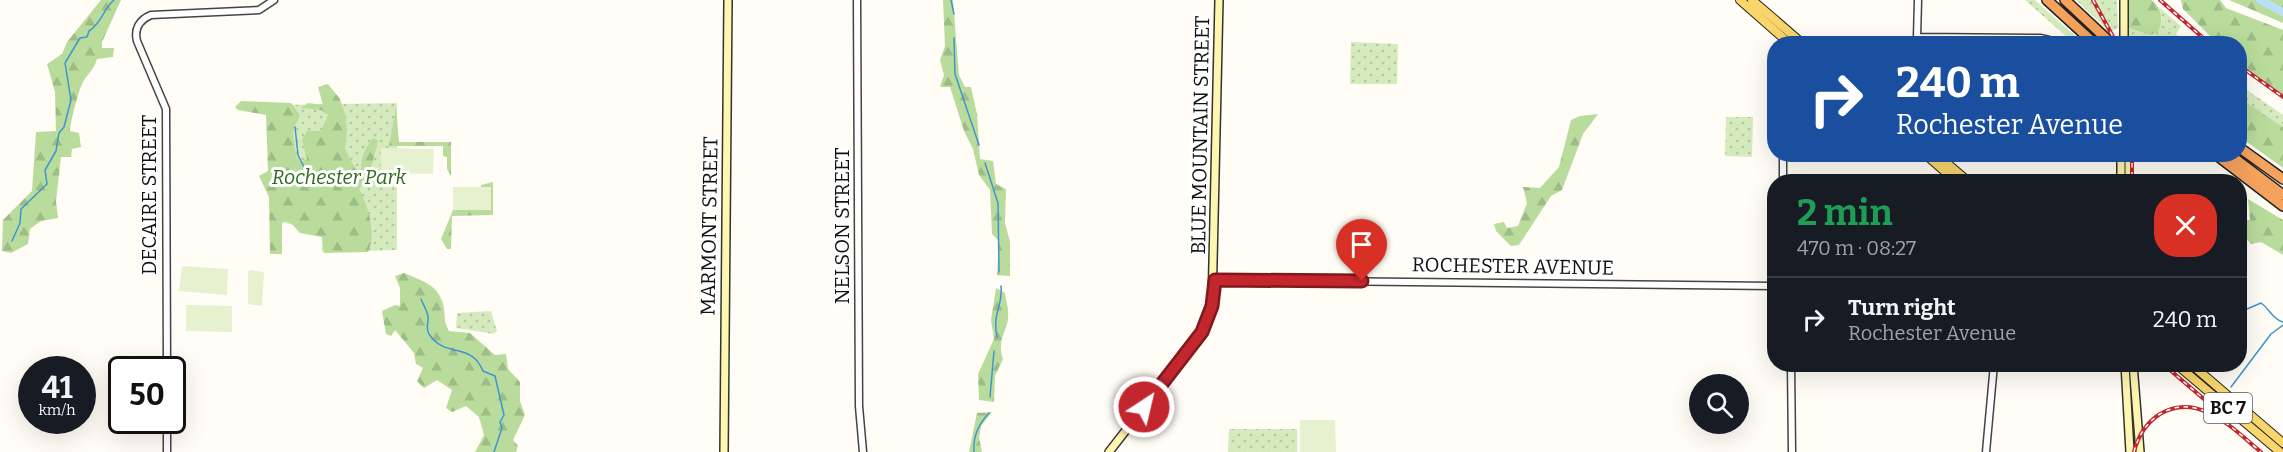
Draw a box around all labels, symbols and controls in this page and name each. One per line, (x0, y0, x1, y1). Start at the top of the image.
street label: BLUE MOUNTAIN STREET (1186, 15, 1214, 255)
text: 240 m (1896, 58, 2020, 108)
icon: right (1797, 60, 1875, 138)
text: Rochester Avenue (1896, 109, 2123, 141)
street label: DECAIRE STREET (137, 115, 161, 275)
street label: MARMONT STREET (695, 136, 723, 316)
street label: NELSON STREET (830, 147, 854, 304)
park label: Rochester Park (272, 165, 407, 189)
text: 2 min (1797, 191, 1893, 235)
button: close (2154, 194, 2217, 257)
pin (1336, 219, 1387, 281)
icon: arrive (1345, 228, 1378, 261)
text: 470 m · 08:27 (1797, 236, 1916, 260)
street label: ROCHESTER AVENUE (1412, 252, 1614, 280)
text: Turn right (1848, 294, 1956, 321)
icon: right (1797, 303, 1830, 336)
text: 240 m (2153, 306, 2217, 333)
text: Rochester Avenue (1848, 321, 2016, 345)
speed limit sign: 50 (108, 356, 186, 434)
text: 41 (41, 370, 73, 406)
map controls (1689, 374, 1749, 434)
button: search (1689, 374, 1749, 434)
position arrow (1112, 375, 1176, 439)
road number: BC 7 (2204, 393, 2252, 423)
text: km/h (38, 401, 76, 419)

